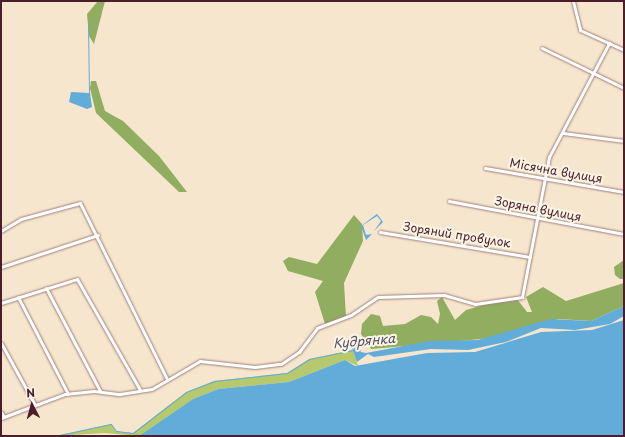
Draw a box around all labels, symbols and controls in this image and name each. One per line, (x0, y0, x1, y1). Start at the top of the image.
street label: Місячна вулиця (508, 156, 604, 186)
street label: Зоряна вулиця (493, 194, 583, 224)
street label: Зоряний провулок (402, 219, 512, 251)
water label: Кудрянка (332, 331, 396, 351)
text: N (25, 384, 36, 401)
north arrow (12, 385, 52, 425)

